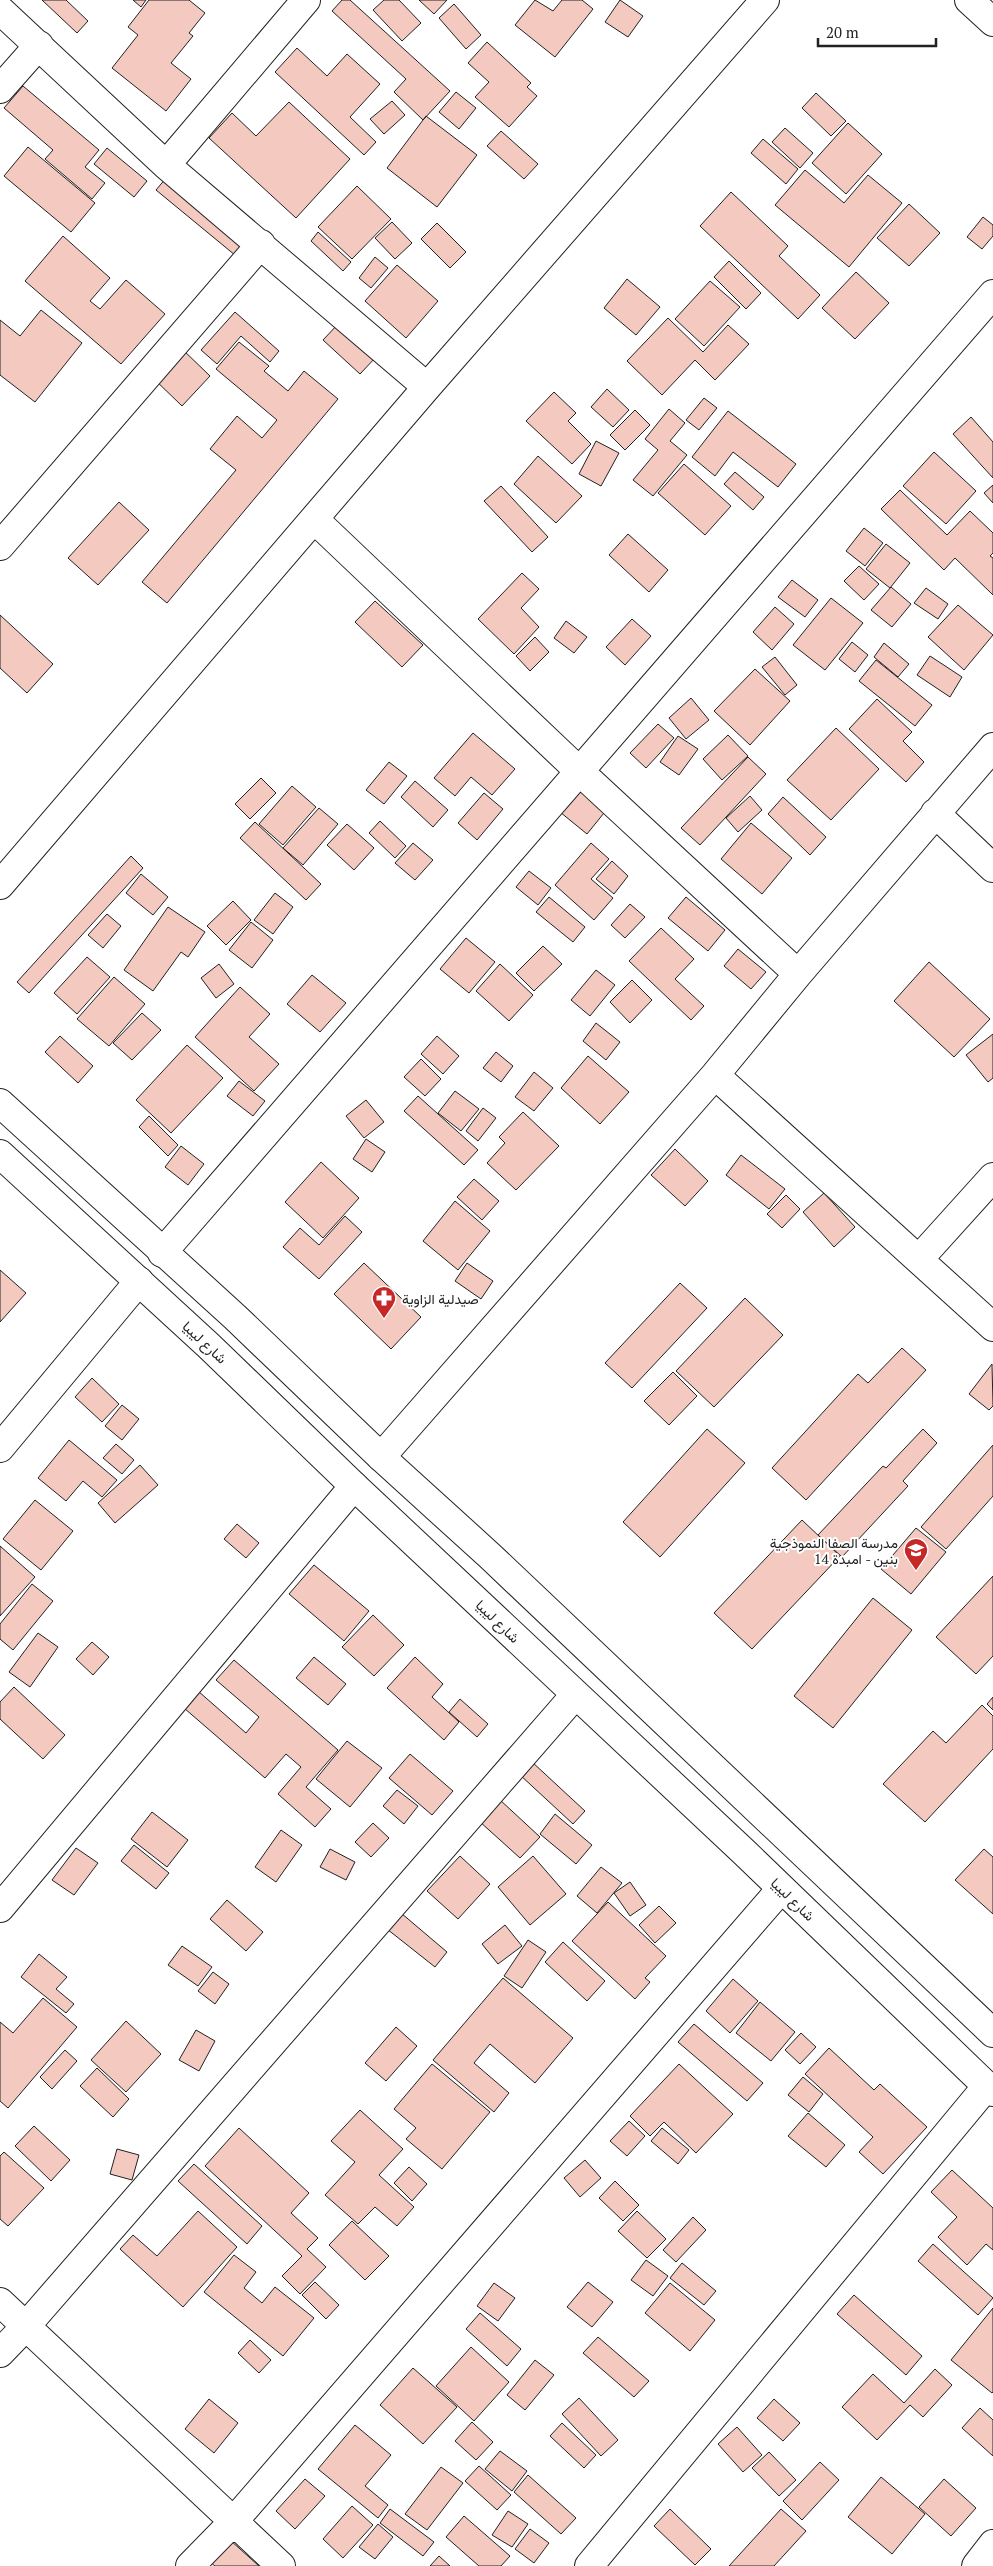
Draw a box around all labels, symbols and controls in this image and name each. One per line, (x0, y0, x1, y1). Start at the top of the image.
scale bar (818, 15, 936, 47)
text: 20 m (826, 22, 859, 42)
pharmacy icon: صيدلية الزاوية (371, 1285, 397, 1319)
place label: صيدلية الزاوية (402, 1289, 479, 1308)
street label: شارع ليبيا (177, 1317, 231, 1369)
place label: مدرسة الصفا النموذجية بنين - امبدة 14 (770, 1533, 898, 1568)
school or university icon: مدرسة الصفا النموذجية بنين - امبدة 14 (903, 1537, 929, 1571)
street label: شارع ليبيا (470, 1595, 524, 1648)
street label: شارع ليبيا (765, 1873, 819, 1926)

